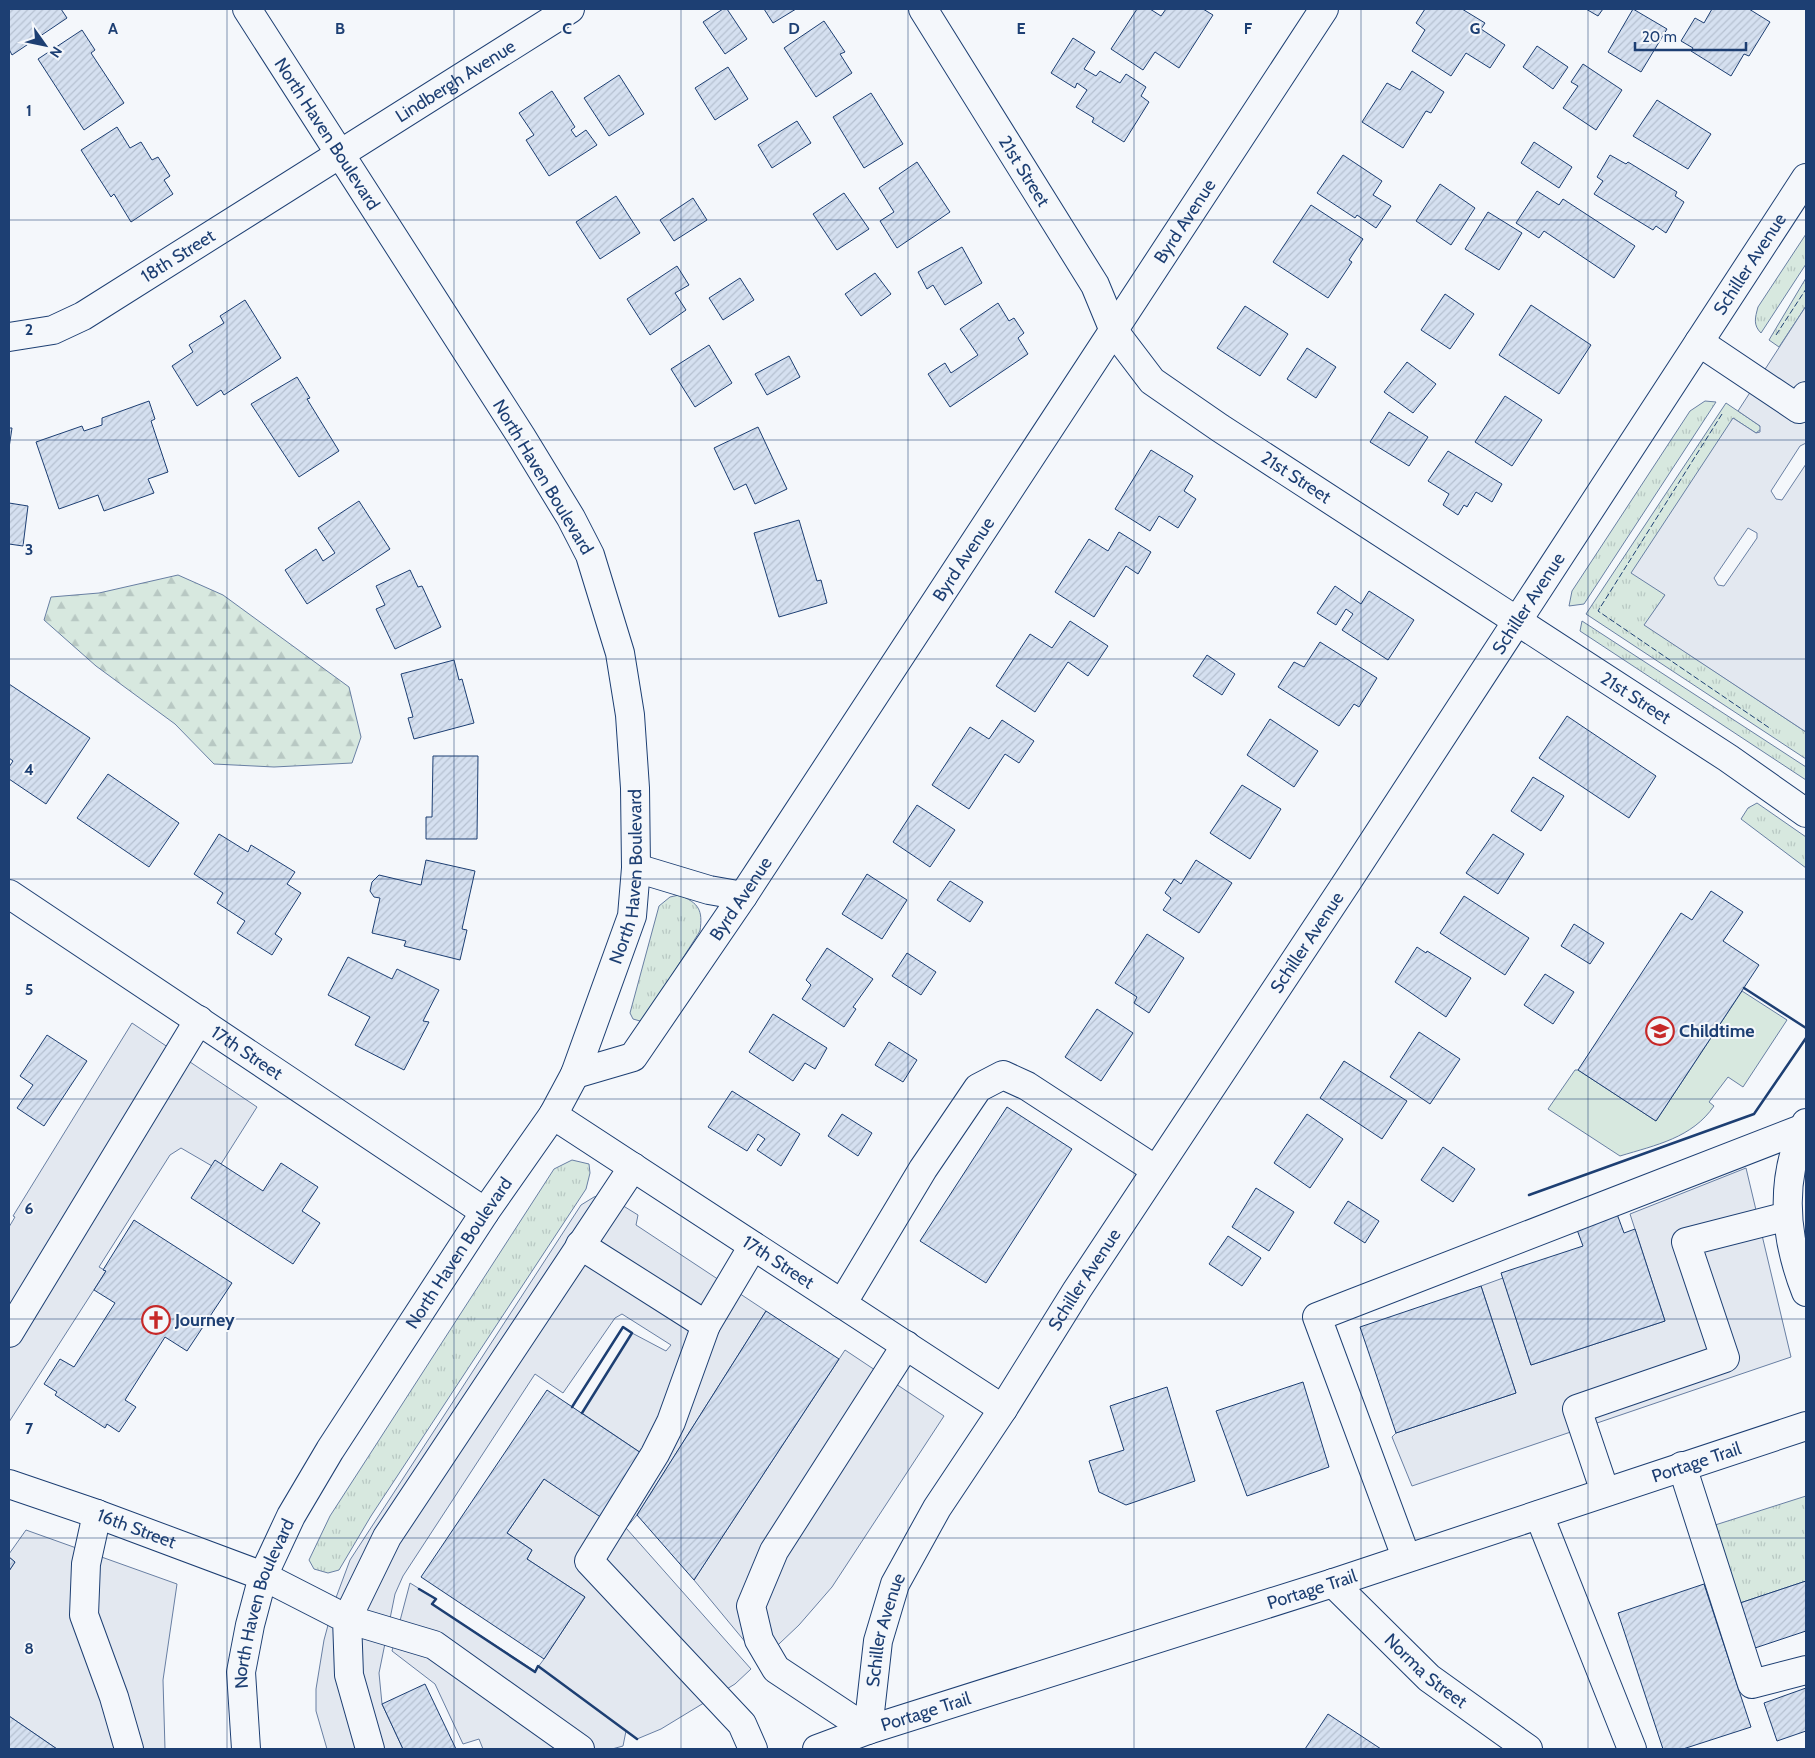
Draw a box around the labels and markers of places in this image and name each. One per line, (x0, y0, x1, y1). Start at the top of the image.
school or university icon: Childtime (1645, 1016, 1675, 1046)
place label: Childtime (1679, 1020, 1755, 1042)
church icon: Journey (141, 1305, 171, 1335)
place label: Journey (174, 1309, 235, 1331)

